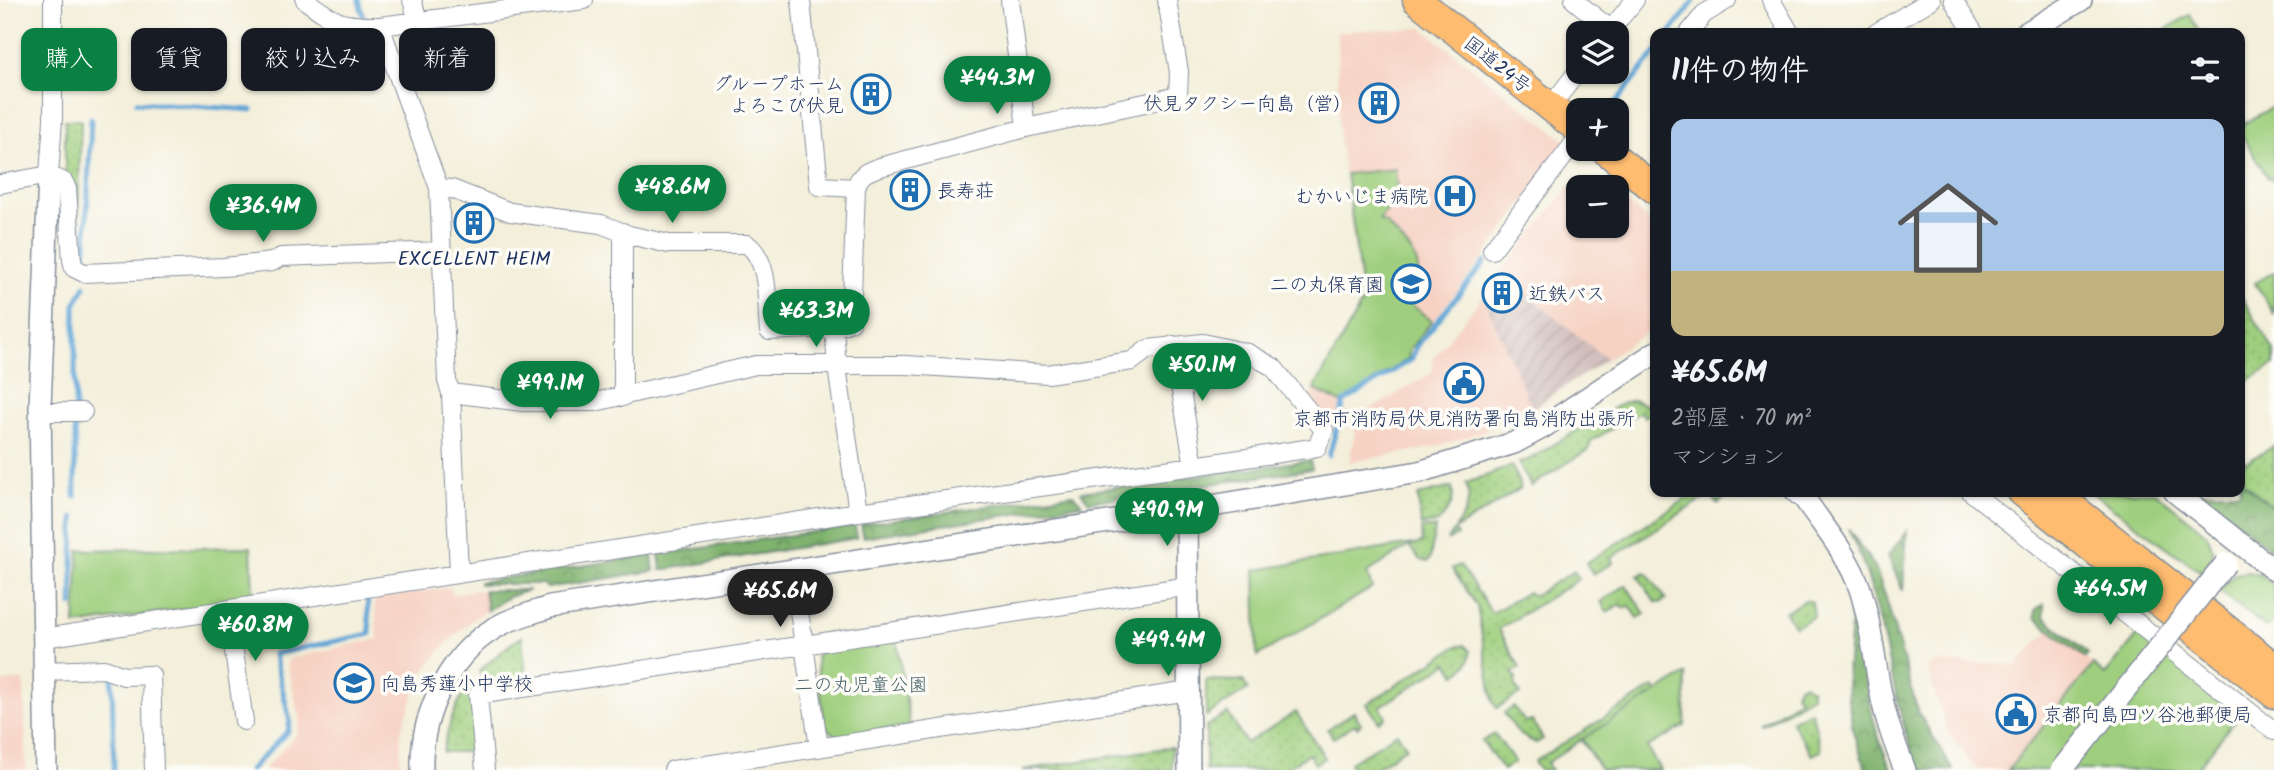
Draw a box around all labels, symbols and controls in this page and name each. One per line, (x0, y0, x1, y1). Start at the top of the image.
map controls (1566, 21, 1629, 238)
button: layers (1566, 21, 1629, 84)
chip: 購入 (21, 28, 117, 91)
chip: 賃貸 (131, 28, 227, 91)
chip: 絞り込み (241, 28, 385, 91)
chip: 新着 (399, 28, 495, 91)
street label: 国道24号 (1457, 30, 1537, 102)
text: 11件の物件 (1671, 48, 1809, 96)
icon: filters (2186, 51, 2224, 89)
pin: ¥44.3M (940, 57, 1054, 116)
text: ¥44.3M (960, 61, 1034, 97)
place label: グループホーム よろこび伏見 (713, 70, 844, 122)
building icon: グループホーム よろこび伏見 (850, 73, 892, 115)
building icon: 伏見タクシー向島（営） (1358, 82, 1400, 124)
place label: 伏見タクシー向島（営） (1143, 90, 1352, 120)
button: + (1566, 98, 1629, 161)
icon: home (1885, 165, 2011, 291)
pin: ¥48.6M (615, 166, 729, 225)
building icon: 長寿荘 (889, 169, 931, 211)
text: ¥48.6M (634, 170, 710, 206)
hospital icon: むかいじま病院 (1434, 175, 1476, 217)
button: − (1566, 175, 1629, 238)
place label: 長寿荘 (937, 177, 994, 207)
place label: むかいじま病院 (1295, 183, 1428, 213)
pin: ¥36.4M (206, 184, 320, 244)
text: ¥36.4M (226, 189, 300, 225)
building icon: EXCELLENT HEIM (453, 202, 495, 244)
place label: EXCELLENT HEIM (398, 245, 550, 275)
school or university icon: 二の丸保育園 (1390, 263, 1432, 305)
place label: 二の丸保育園 (1270, 271, 1384, 301)
building icon: 近鉄バス (1481, 272, 1523, 314)
place label: 近鉄バス (1529, 280, 1605, 310)
pin: ¥63.3M (759, 290, 873, 349)
text: ¥63.3M (779, 294, 853, 330)
pin: ¥50.1M (1145, 344, 1259, 403)
text: ¥50.1M (1168, 348, 1236, 384)
text: ¥65.6M (1671, 350, 1767, 398)
pin: ¥99.1M (493, 362, 607, 421)
public building icon: 京都市消防局伏見消防署向島消防出張所 (1443, 362, 1485, 404)
text: ¥99.1M (516, 366, 584, 402)
text: 2部屋 · 70 m² (1671, 401, 1811, 437)
place label: 京都市消防局伏見消防署向島消防出張所 (1293, 405, 1635, 435)
text: マンション (1671, 440, 1785, 476)
pin: ¥90.9M (1110, 489, 1224, 548)
text: ¥90.9M (1131, 493, 1203, 529)
pin: ¥64.5M (2053, 568, 2167, 627)
pin: ¥65.6M (723, 570, 837, 629)
text: ¥64.5M (2073, 572, 2147, 608)
text: ¥65.6M (743, 574, 817, 610)
pin: ¥60.8M (198, 604, 312, 663)
text: ¥60.8M (218, 608, 292, 644)
pin: ¥49.4M (1111, 618, 1225, 678)
text: ¥49.4M (1131, 623, 1205, 659)
school or university icon: 向島秀蓮小中学校 (333, 662, 375, 704)
place label: 向島秀蓮小中学校 (381, 670, 533, 700)
park label: 二の丸児童公園 (794, 671, 928, 701)
public building icon: 京都向島四ツ谷池郵便局 (1995, 693, 2037, 735)
place label: 京都向島四ツ谷池郵便局 (2043, 701, 2252, 731)

